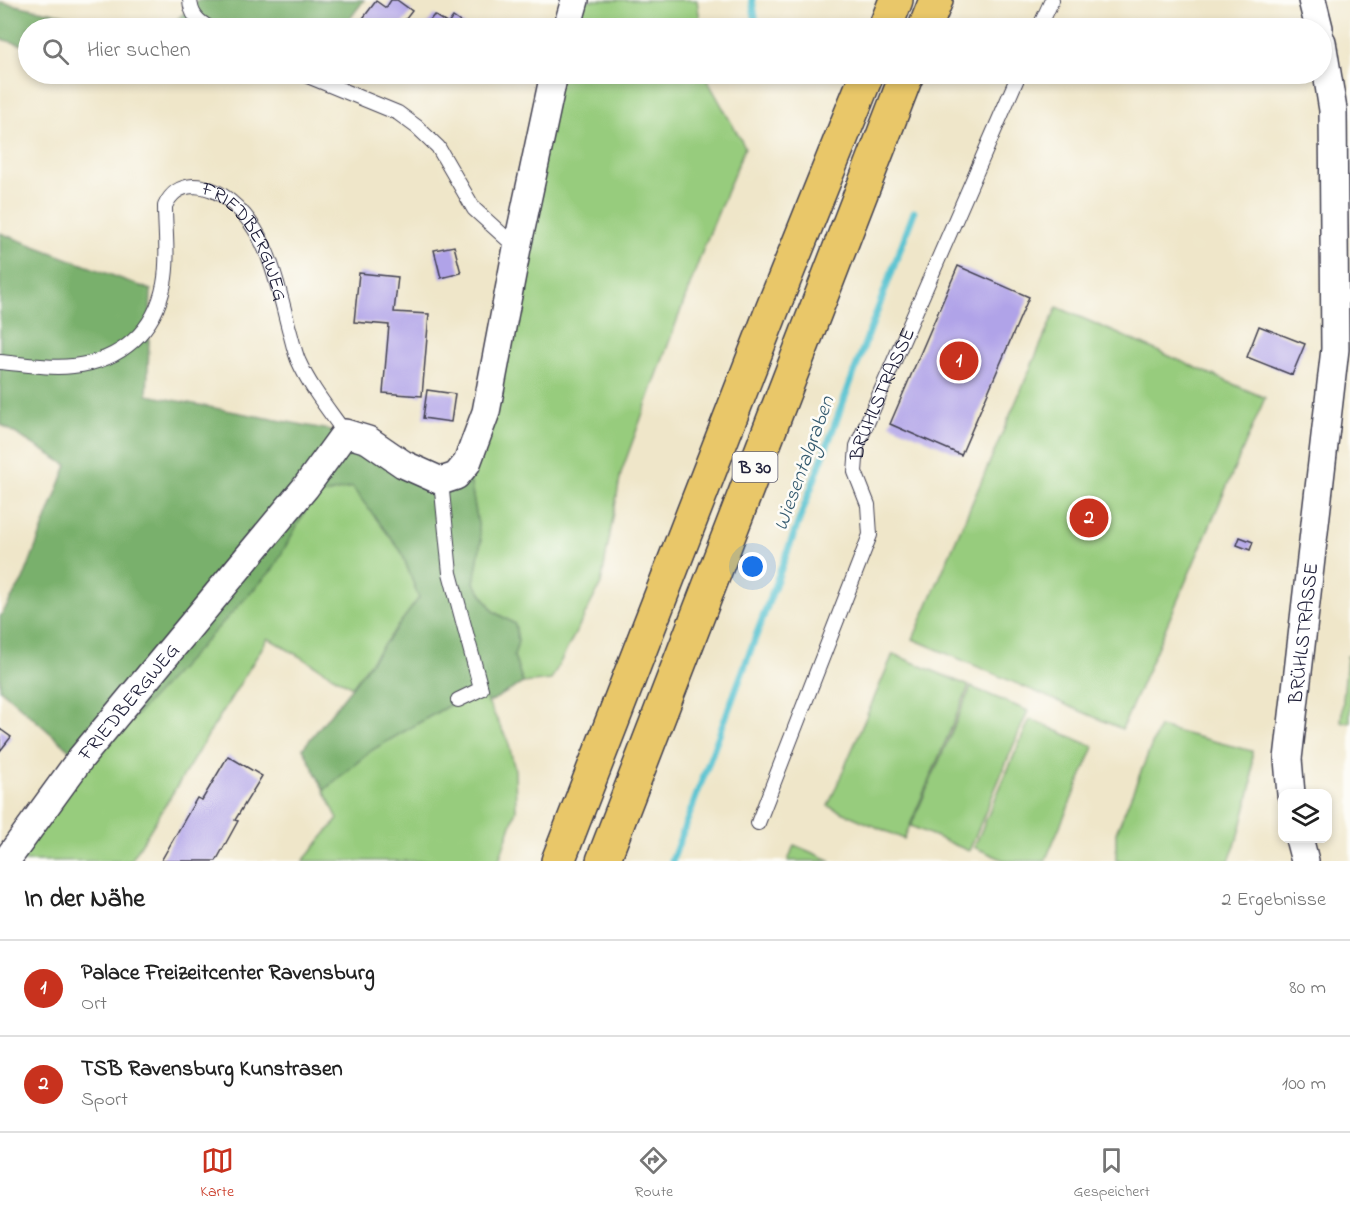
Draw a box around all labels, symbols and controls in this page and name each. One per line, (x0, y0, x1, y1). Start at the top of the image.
search box (18, 18, 1332, 84)
icon: search (39, 35, 72, 68)
text: Hier suchen (87, 35, 191, 67)
street label: FRIEDBERGWEG (196, 175, 293, 305)
street label: BRÜHLSTRASSE (844, 324, 924, 462)
pin: 1 (940, 338, 978, 384)
water label: Wiesentalgraben (767, 392, 844, 535)
road number: B 30 (732, 452, 777, 482)
pin: 2 (1070, 496, 1108, 540)
your location (738, 552, 767, 581)
street label: BRÜHLSTRASSE (1282, 561, 1327, 706)
street label: FRIEDBERGWEG (72, 638, 187, 769)
map controls (1278, 789, 1332, 843)
button: layers (1278, 789, 1332, 843)
text: In der Nähe (24, 881, 145, 919)
text: 2 Ergebnisse (1221, 886, 1326, 915)
text: Palace Freizeitcenter Ravensburg (81, 958, 375, 990)
text: 1 (40, 974, 47, 1003)
text: 80 m (1289, 974, 1326, 1003)
text: Ort (81, 990, 107, 1019)
text: TSB Ravensburg Kunstrasen (81, 1054, 343, 1086)
text: 2 (39, 1070, 48, 1099)
text: 100 m (1282, 1070, 1326, 1099)
text: Sport (81, 1086, 128, 1115)
tab: Karte (200, 1144, 234, 1204)
tab: Route (634, 1144, 673, 1204)
tab: Gespeichert (1074, 1144, 1150, 1204)

